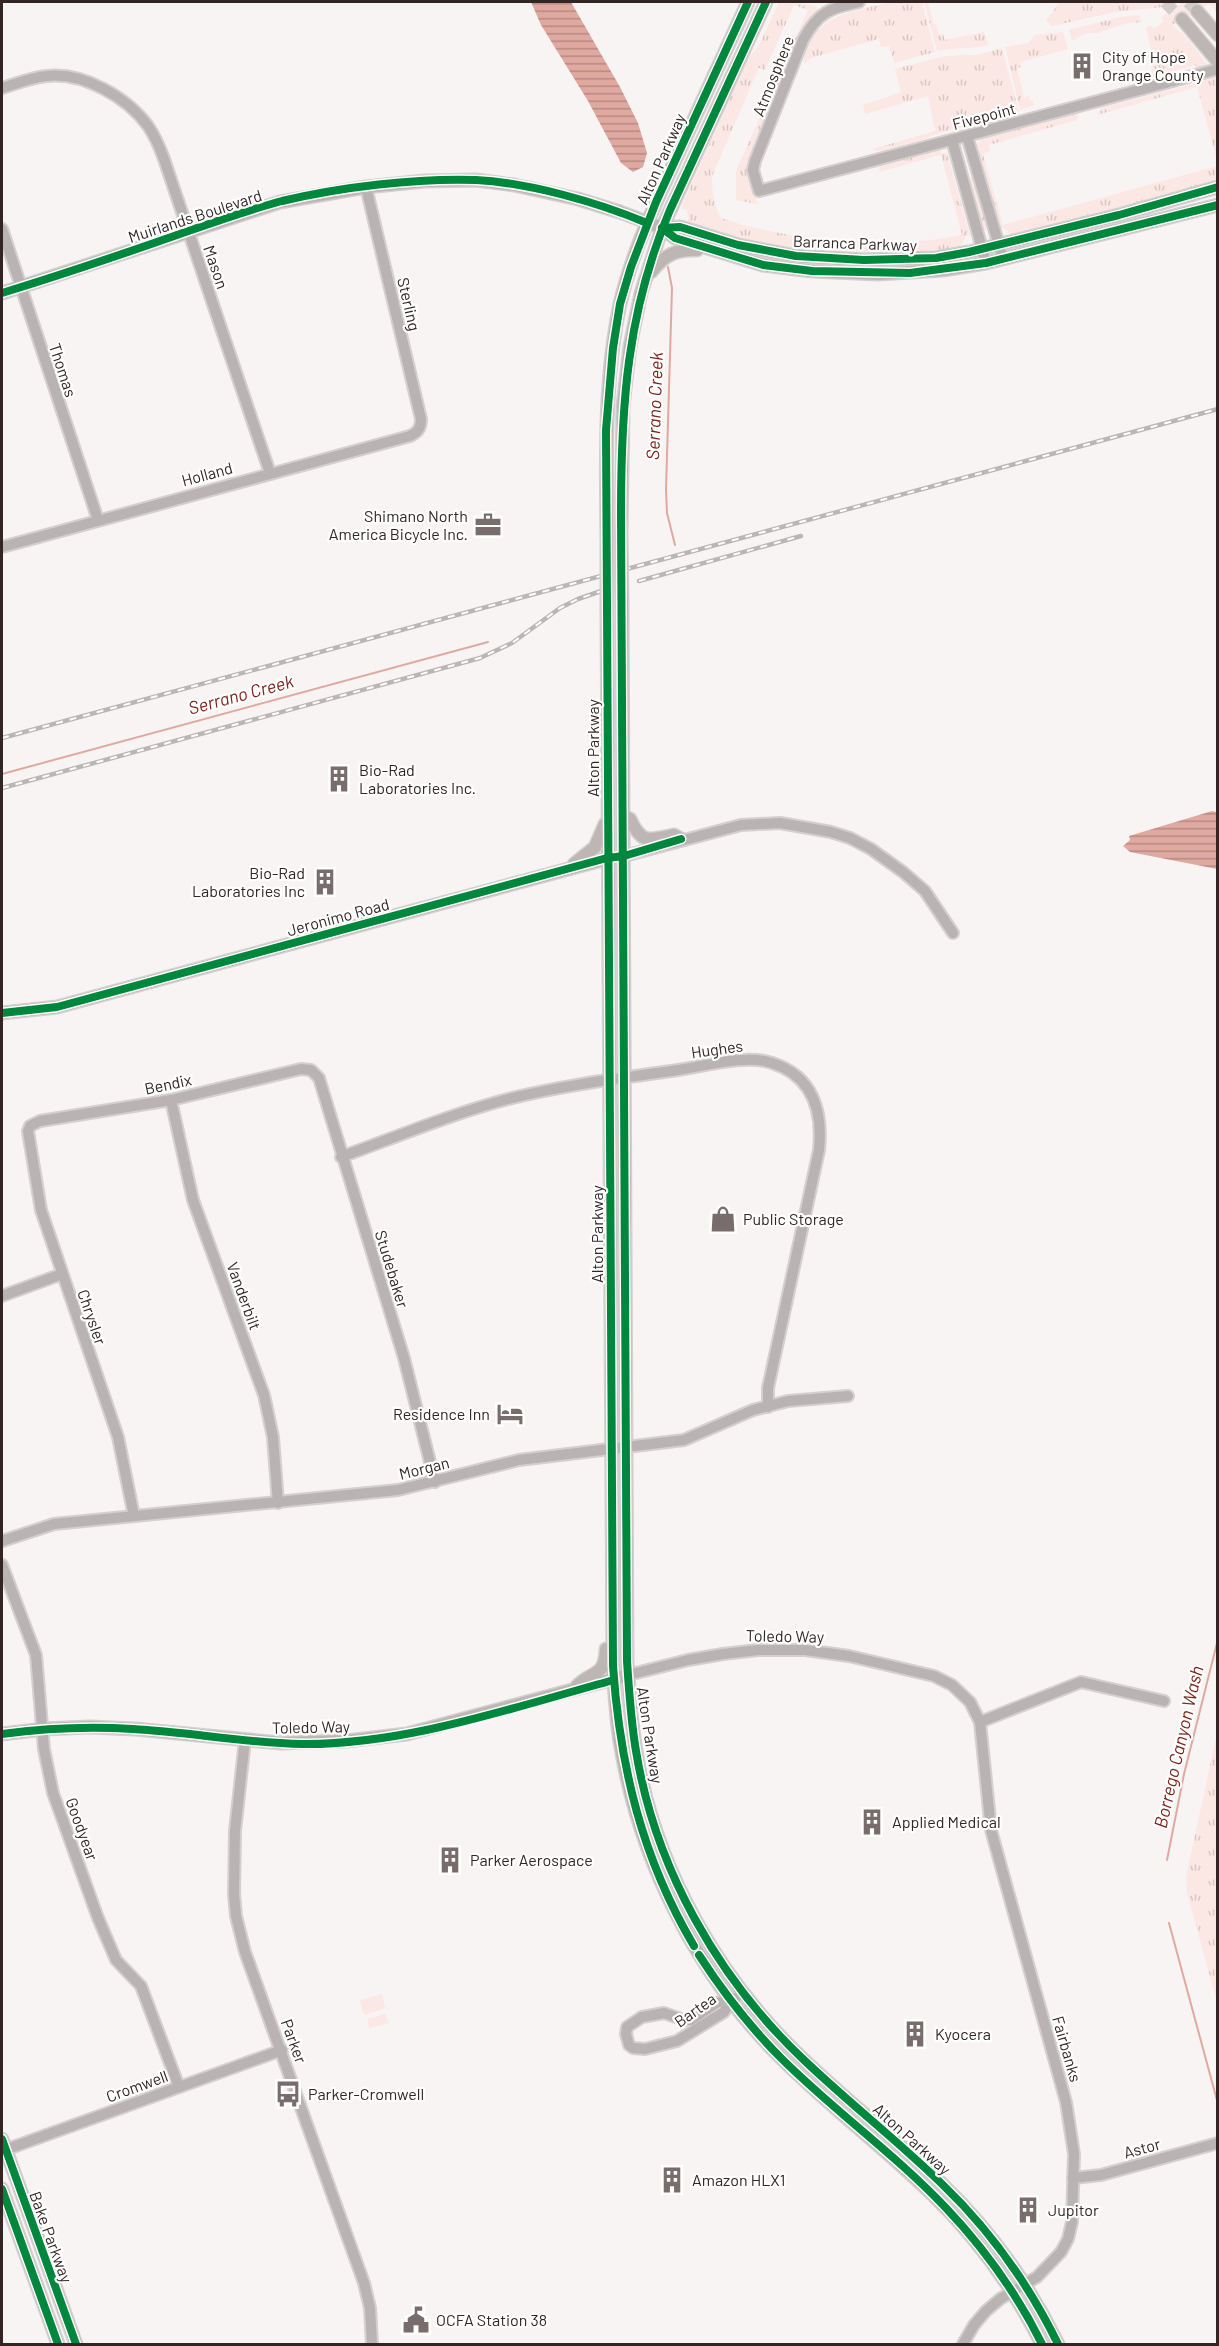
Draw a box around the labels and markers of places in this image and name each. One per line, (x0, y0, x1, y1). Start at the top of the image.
place label: City of Hope Orange County (1102, 47, 1204, 84)
building icon: City of Hope Orange County (1067, 51, 1097, 81)
place label: Shimano North America Bicycle Inc. (329, 506, 468, 543)
office icon: Shimano North America Bicycle Inc. (473, 510, 503, 540)
place label: Bio-Rad Laboratories Inc. (359, 760, 476, 797)
building icon: Bio-Rad Laboratories Inc. (324, 764, 354, 794)
place label: Bio-Rad Laboratories Inc (192, 863, 305, 900)
building icon: Bio-Rad Laboratories Inc (310, 867, 340, 897)
shop icon: Public Storage (708, 1204, 738, 1234)
place label: Public Storage (743, 1209, 844, 1228)
hotel icon: Residence Inn (495, 1399, 525, 1429)
place label: Residence Inn (393, 1404, 490, 1423)
building icon: Applied Medical (857, 1807, 887, 1837)
place label: Applied Medical (892, 1812, 1001, 1831)
building icon: Parker Aerospace (435, 1845, 465, 1875)
place label: Parker Aerospace (470, 1850, 593, 1869)
building icon: Kyocera (900, 2019, 930, 2049)
place label: Kyocera (935, 2024, 991, 2043)
bus stop icon: Parker-Cromwell (273, 2079, 303, 2109)
place label: Parker-Cromwell (308, 2084, 424, 2103)
building icon: Amazon HLX1 (657, 2165, 687, 2195)
place label: Amazon HLX1 (692, 2170, 785, 2189)
building icon: Jupitor (1013, 2195, 1043, 2225)
place label: Jupitor (1048, 2200, 1099, 2219)
public building icon: OCFA Station 38 (401, 2305, 431, 2335)
place label: OCFA Station 38 (436, 2310, 547, 2329)

